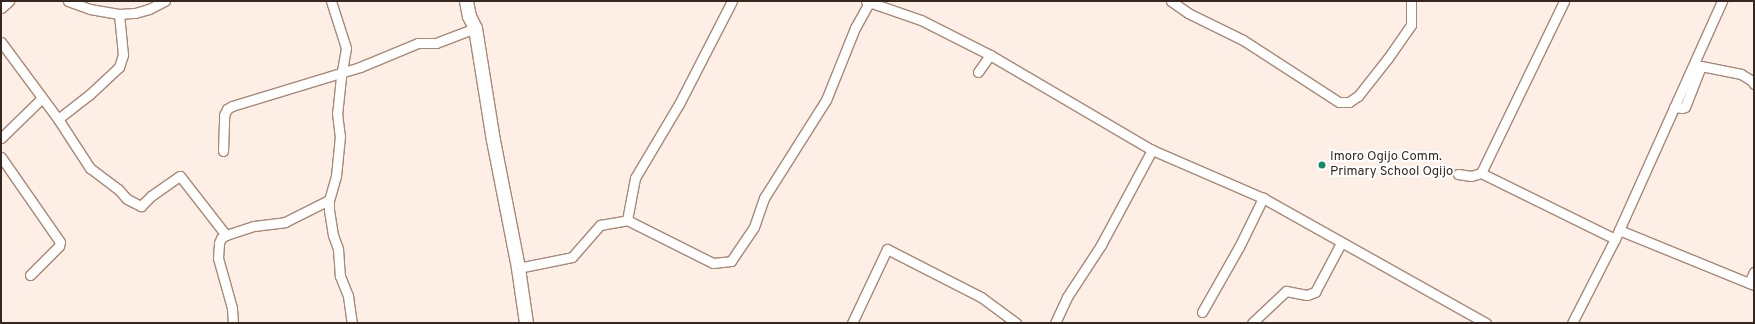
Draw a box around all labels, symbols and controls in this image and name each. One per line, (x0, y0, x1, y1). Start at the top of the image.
place label: Imoro Ogijo Comm. Primary School Ogijo (1330, 150, 1453, 181)
marker: Imoro Ogijo Comm. Primary School Ogijo (1317, 160, 1327, 170)

